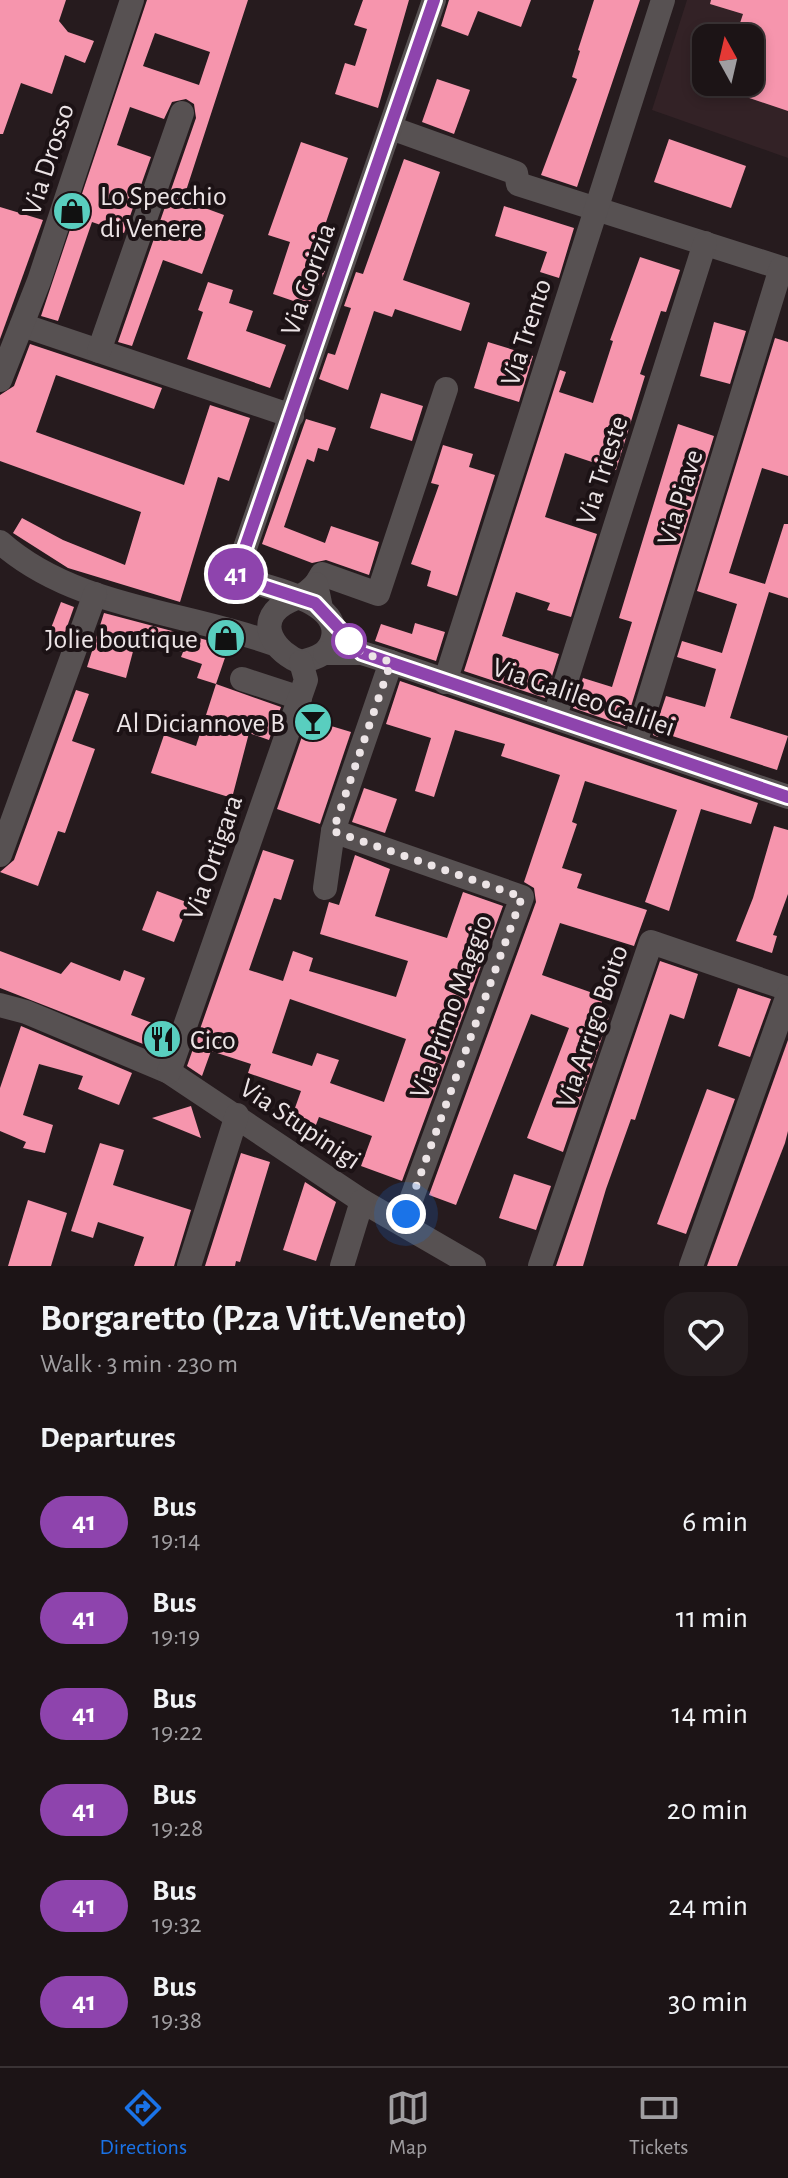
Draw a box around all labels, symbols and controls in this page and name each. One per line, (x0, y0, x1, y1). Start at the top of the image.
north arrow (692, 24, 764, 96)
map controls (692, 24, 764, 96)
street label: Via Drosso (18, 100, 80, 219)
place label: Lo Specchio di Venere (100, 183, 227, 243)
shop icon: Lo Specchio di Venere (51, 190, 93, 232)
street label: Via Gorizia (277, 220, 341, 339)
street label: Via Trento (496, 276, 557, 390)
street label: Via Trieste (572, 413, 634, 528)
street label: Via Piave (653, 446, 709, 549)
line badge: 41 (200, 548, 272, 600)
text: 41 (224, 560, 248, 588)
shop icon: Jolie boutique (205, 617, 247, 659)
unlabelled marker (332, 624, 366, 658)
place label: Jolie boutique (45, 626, 198, 654)
street label: Via Galileo Galilei (488, 654, 678, 742)
bar icon: Al Diciannove B (292, 701, 334, 743)
place label: Al Diciannove B (116, 710, 285, 738)
street label: Via Ortigara (179, 791, 248, 924)
street label: Via Primo Maggio (406, 911, 498, 1102)
street label: Via Arrigo Boito (552, 942, 634, 1112)
restaurant icon: Cico (141, 1018, 183, 1060)
place label: Cico (190, 1027, 236, 1055)
street label: Via Stupinigi (234, 1074, 365, 1175)
your location (386, 1194, 426, 1234)
button: heart (664, 1292, 748, 1376)
text: Borgaretto (P.za Vitt.Veneto) (40, 1300, 468, 1338)
text: Walk · 3 min · 230 m (40, 1351, 238, 1377)
text: Departures (40, 1423, 176, 1453)
text: Bus (152, 1492, 197, 1522)
text: 6 min (682, 1507, 748, 1537)
text: 41 (72, 1508, 96, 1536)
text: 19:14 (152, 1527, 201, 1553)
text: Bus (152, 1588, 197, 1618)
text: 11 min (676, 1603, 748, 1633)
text: 41 (72, 1604, 96, 1632)
text: 19:19 (152, 1623, 200, 1649)
text: Bus (152, 1684, 197, 1714)
text: 14 min (672, 1699, 748, 1729)
text: 41 (72, 1700, 96, 1728)
text: 19:22 (152, 1719, 203, 1745)
text: Bus (152, 1780, 197, 1810)
text: 20 min (667, 1795, 748, 1825)
text: 41 (72, 1796, 96, 1824)
text: 19:28 (152, 1815, 203, 1841)
text: Bus (152, 1876, 197, 1906)
text: 24 min (668, 1891, 748, 1921)
text: 41 (72, 1892, 96, 1920)
text: 19:32 (152, 1911, 202, 1937)
text: Bus (152, 1972, 197, 2002)
text: 30 min (668, 1987, 748, 2017)
text: 41 (72, 1988, 96, 2016)
text: 19:38 (152, 2007, 202, 2033)
tab: Directions (99, 2086, 187, 2160)
tab: Map (386, 2086, 430, 2160)
tab: Tickets (629, 2086, 689, 2160)

